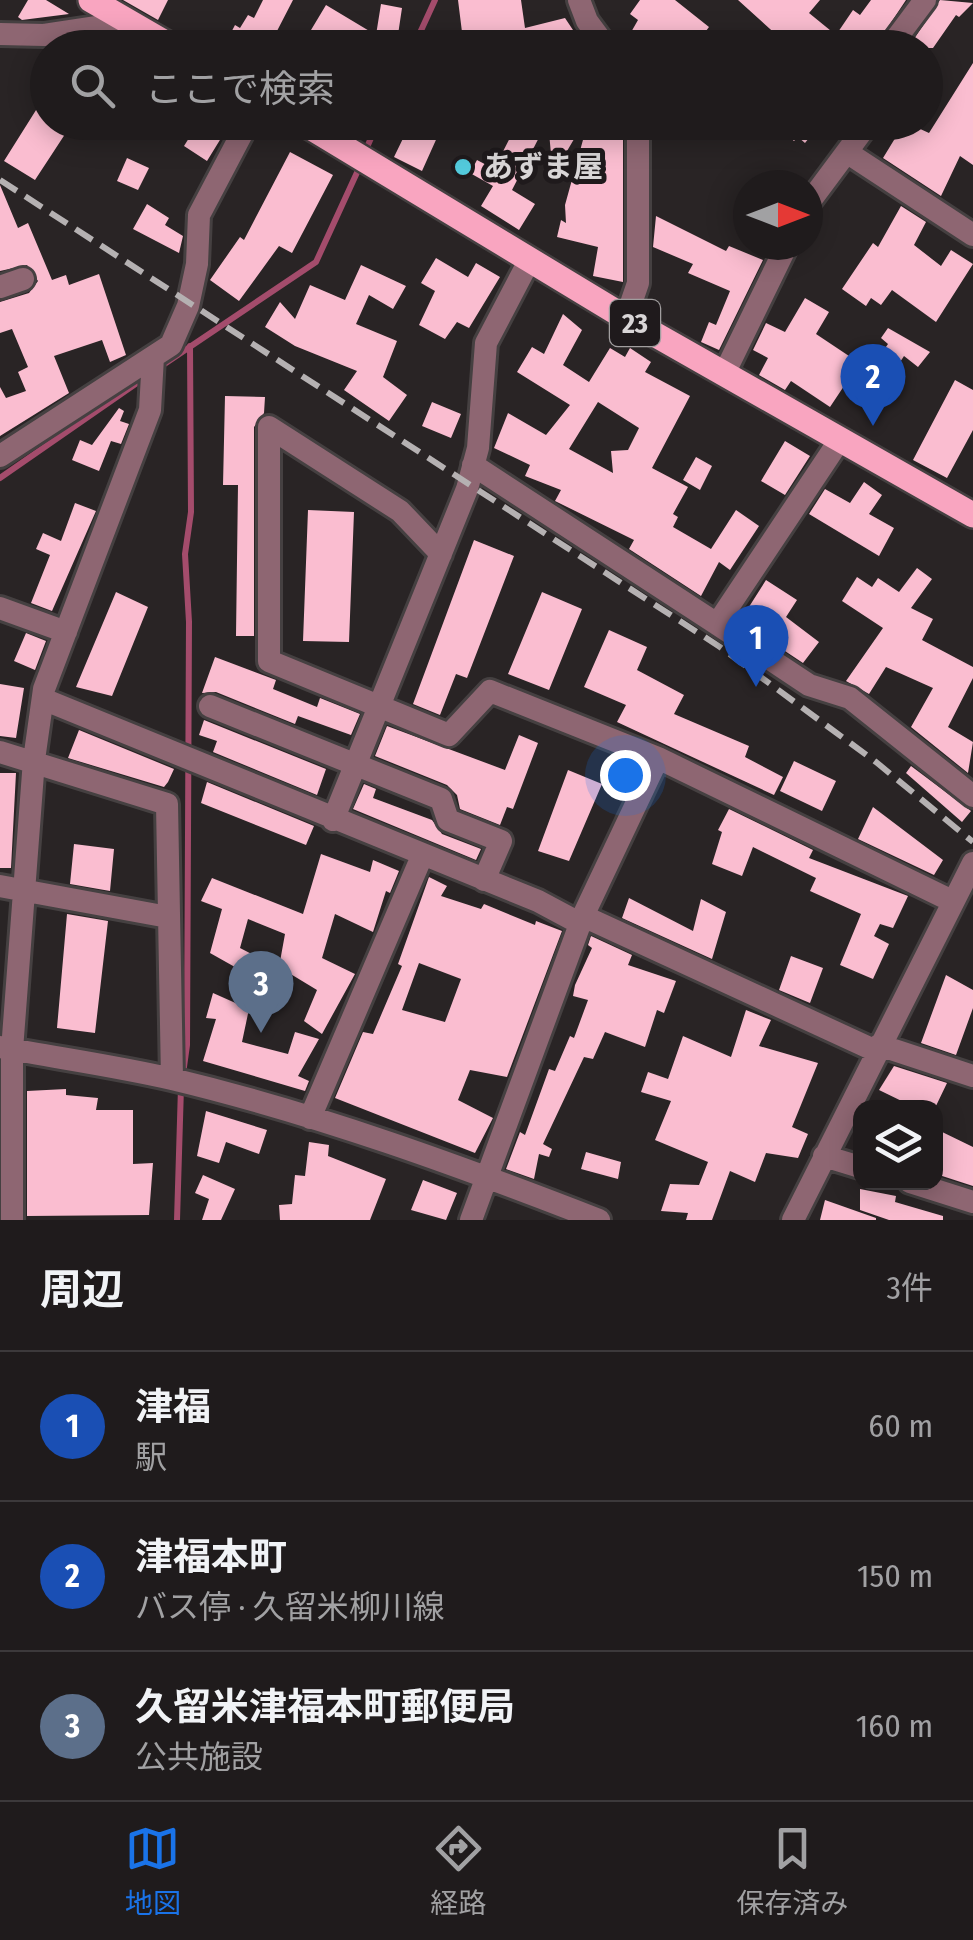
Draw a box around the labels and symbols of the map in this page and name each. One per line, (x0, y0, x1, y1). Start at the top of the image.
place label: あずま屋 (483, 149, 603, 185)
marker: あずま屋 (452, 156, 474, 178)
north arrow (733, 170, 823, 260)
road number: 23 (610, 300, 660, 346)
pin: 2 (840, 344, 906, 426)
pin: 1 (724, 604, 788, 687)
your location (600, 750, 651, 801)
pin: 3 (228, 950, 294, 1033)

